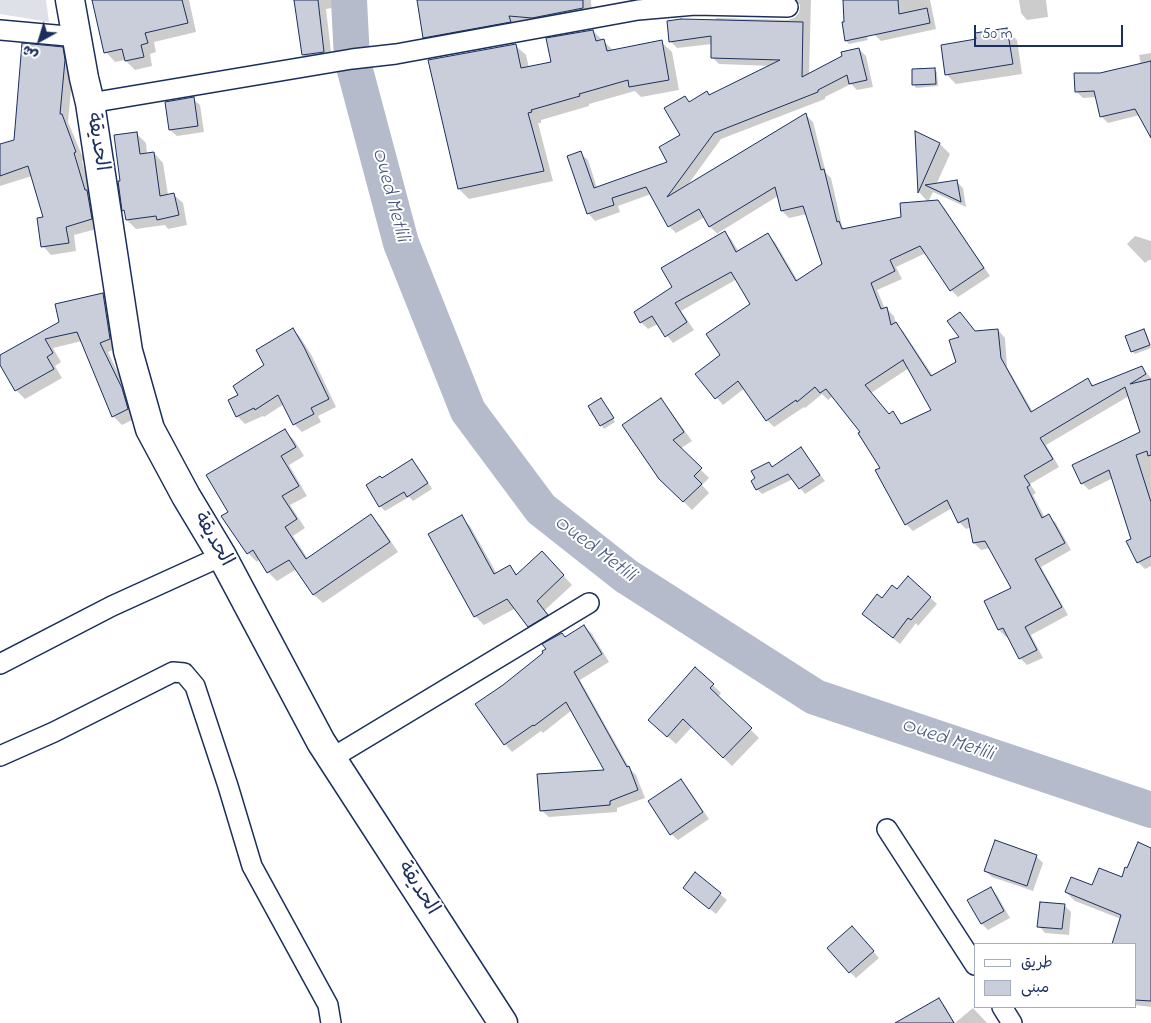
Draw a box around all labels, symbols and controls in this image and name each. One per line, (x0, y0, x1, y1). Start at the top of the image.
north arrow (15, 15, 65, 65)
scale bar (976, 15, 1125, 47)
text: 50 m (982, 23, 1012, 45)
text: ش (18, 39, 43, 65)
street label: الحديقة (80, 111, 112, 173)
water label: Oued Metlili (364, 145, 414, 245)
street label: الحديقة (187, 508, 237, 572)
water label: Oued Metlili (548, 511, 640, 589)
water label: Oued Metlili (897, 713, 997, 769)
street label: الحديقة (391, 858, 443, 920)
legend (974, 943, 1136, 1008)
text: طريق (1021, 952, 1053, 974)
text: مبنى (1021, 977, 1049, 999)

